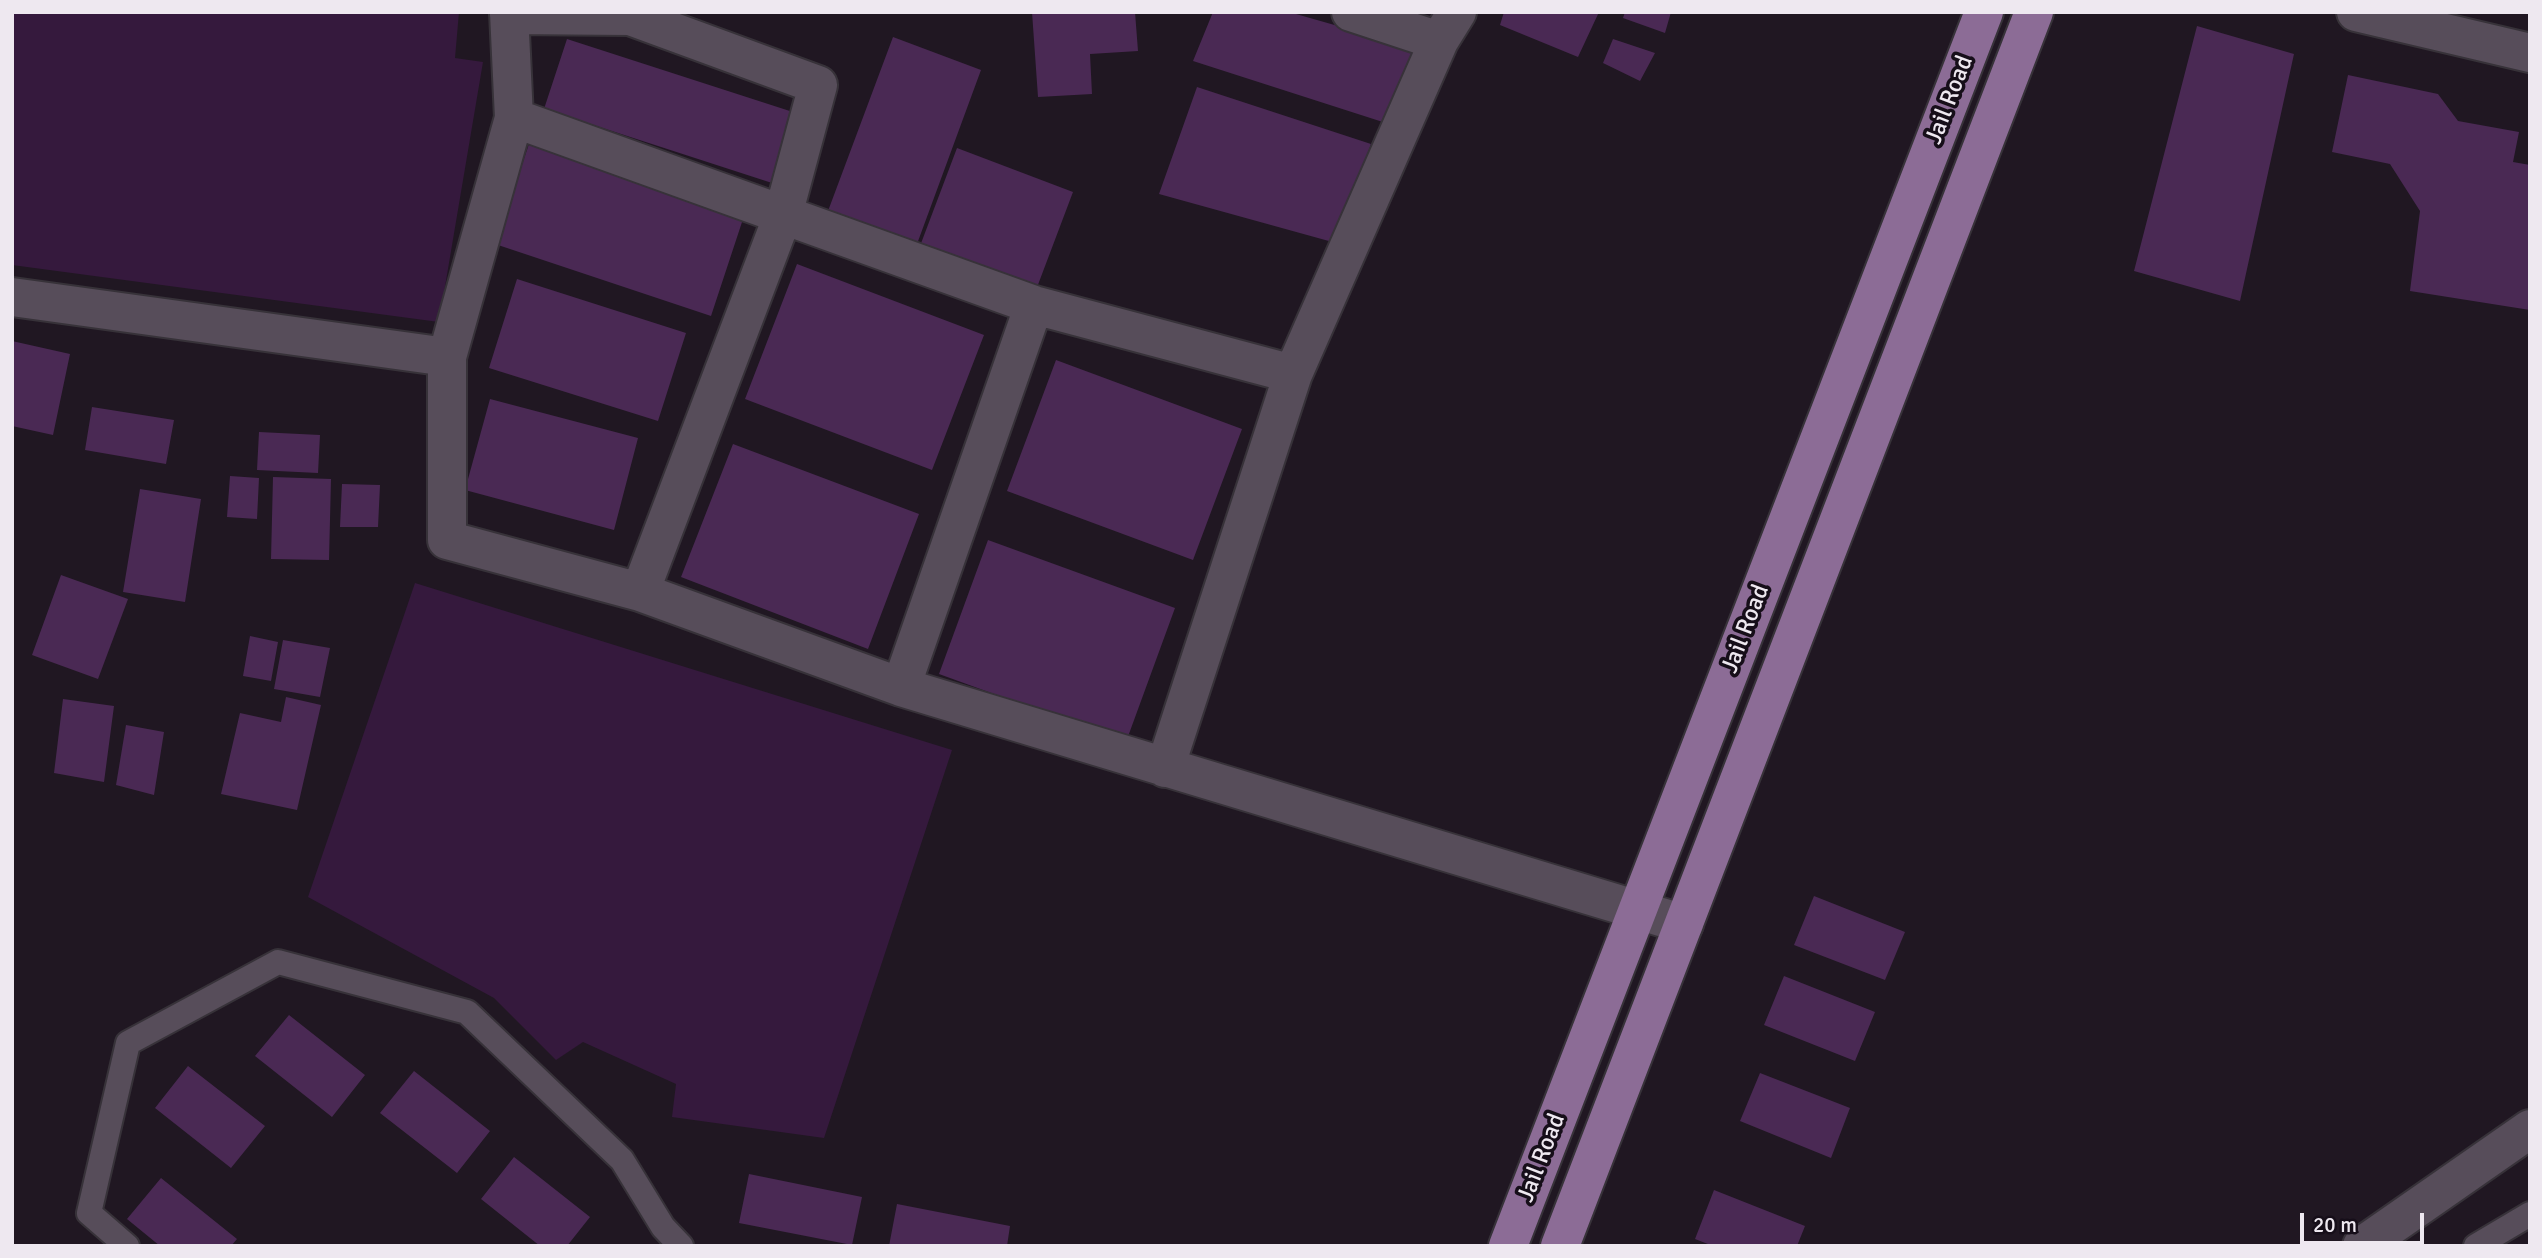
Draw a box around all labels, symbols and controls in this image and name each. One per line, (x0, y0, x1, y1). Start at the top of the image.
street label: Jail Road (1920, 52, 1980, 148)
street label: Jail Road (1716, 581, 1776, 677)
street label: Jail Road (1512, 1110, 1572, 1206)
scale bar (2304, 1198, 2428, 1242)
text: 20 m (2313, 1212, 2357, 1238)

